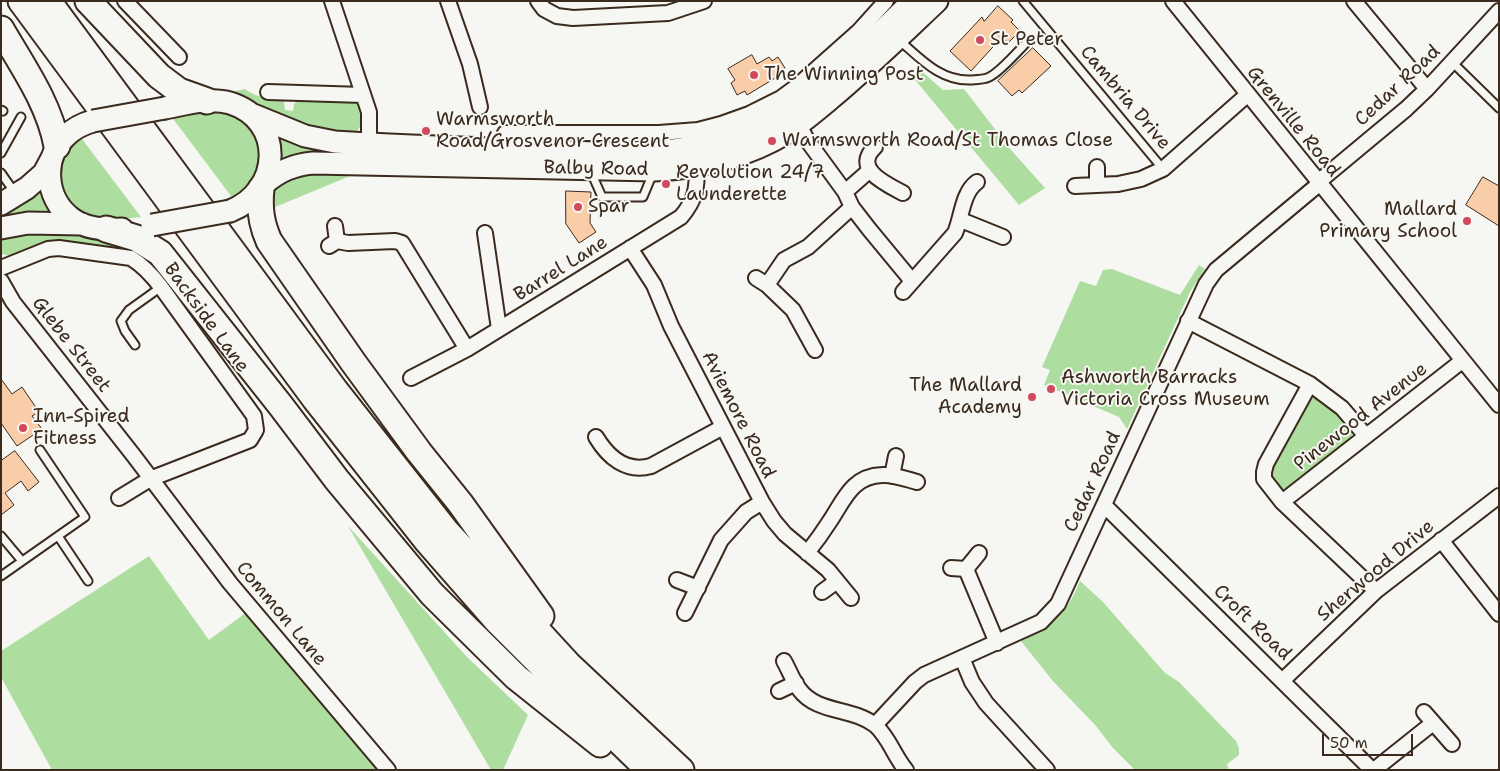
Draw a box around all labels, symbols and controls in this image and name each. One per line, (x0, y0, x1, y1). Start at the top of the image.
place label: St Peter (990, 29, 1063, 51)
marker: St Peter (974, 34, 986, 46)
street label: Cambria Drive (1075, 41, 1175, 155)
street label: Cedar Road (1351, 41, 1445, 131)
street label: Grenville Road (1241, 62, 1345, 182)
place label: The Winning Post (764, 64, 924, 86)
marker: The Winning Post (748, 69, 760, 81)
place label: Warmsworth Road/Grosvenor Crescent (436, 109, 670, 153)
marker: Warmsworth Road/Grosvenor Crescent (420, 125, 432, 137)
place label: Warmsworth Road/St Thomas Close (782, 130, 1113, 152)
marker: Warmsworth Road/St Thomas Close (766, 135, 778, 147)
street label: Balby Road (543, 157, 649, 181)
place label: Revolution 24/7 Launderette (676, 162, 824, 206)
marker: Revolution 24/7 Launderette (660, 178, 672, 190)
place label: Spar (588, 196, 629, 218)
place label: Mallard Primary School (1319, 199, 1457, 243)
marker: Spar (572, 201, 584, 213)
marker: Mallard Primary School (1461, 215, 1473, 227)
street label: Barrel Lane (510, 231, 612, 307)
street label: Backside Lane (159, 259, 253, 377)
street label: Glebe Street (27, 293, 115, 397)
street label: Aviemore Road (696, 348, 780, 482)
street label: Pinewood Avenue (1290, 358, 1432, 476)
place label: Ashworth Barracks Victoria Cross Museum (1061, 367, 1270, 411)
place label: The Mallard Academy (909, 375, 1022, 419)
marker: Ashworth Barracks Victoria Cross Museum (1045, 383, 1057, 395)
marker: The Mallard Academy (1026, 391, 1038, 403)
place label: Inn-Spired Fitness (33, 406, 129, 450)
marker: Inn-Spired Fitness (17, 422, 29, 434)
street label: Cedar Road (1060, 428, 1126, 536)
street label: Sherwood Drive (1313, 515, 1439, 627)
street label: Common Lane (231, 557, 331, 671)
street label: Croft Road (1208, 580, 1296, 666)
scale bar (1325, 724, 1416, 756)
text: 50 m (1330, 733, 1368, 753)

